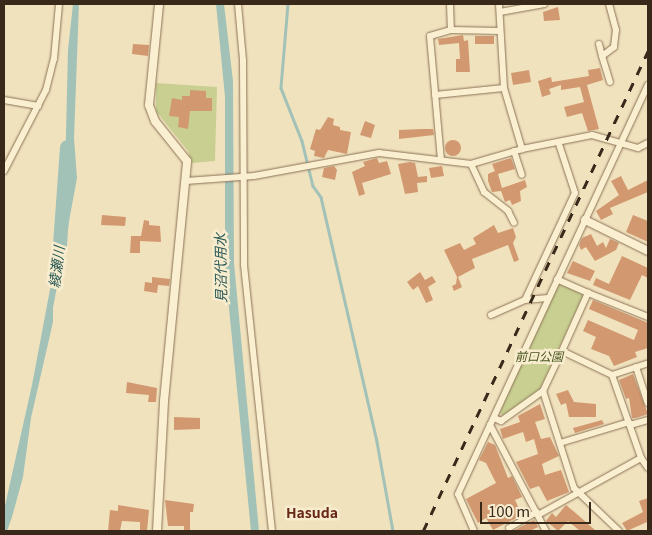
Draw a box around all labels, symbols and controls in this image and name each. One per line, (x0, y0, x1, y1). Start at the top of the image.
water label: 見沼代用水 (211, 233, 229, 303)
water label: 綾瀬川 (45, 245, 67, 289)
park label: 前口公園 (515, 349, 563, 363)
scale bar (482, 492, 593, 524)
text: 100 m (488, 500, 530, 521)
district label: Hasuda (286, 504, 338, 520)

